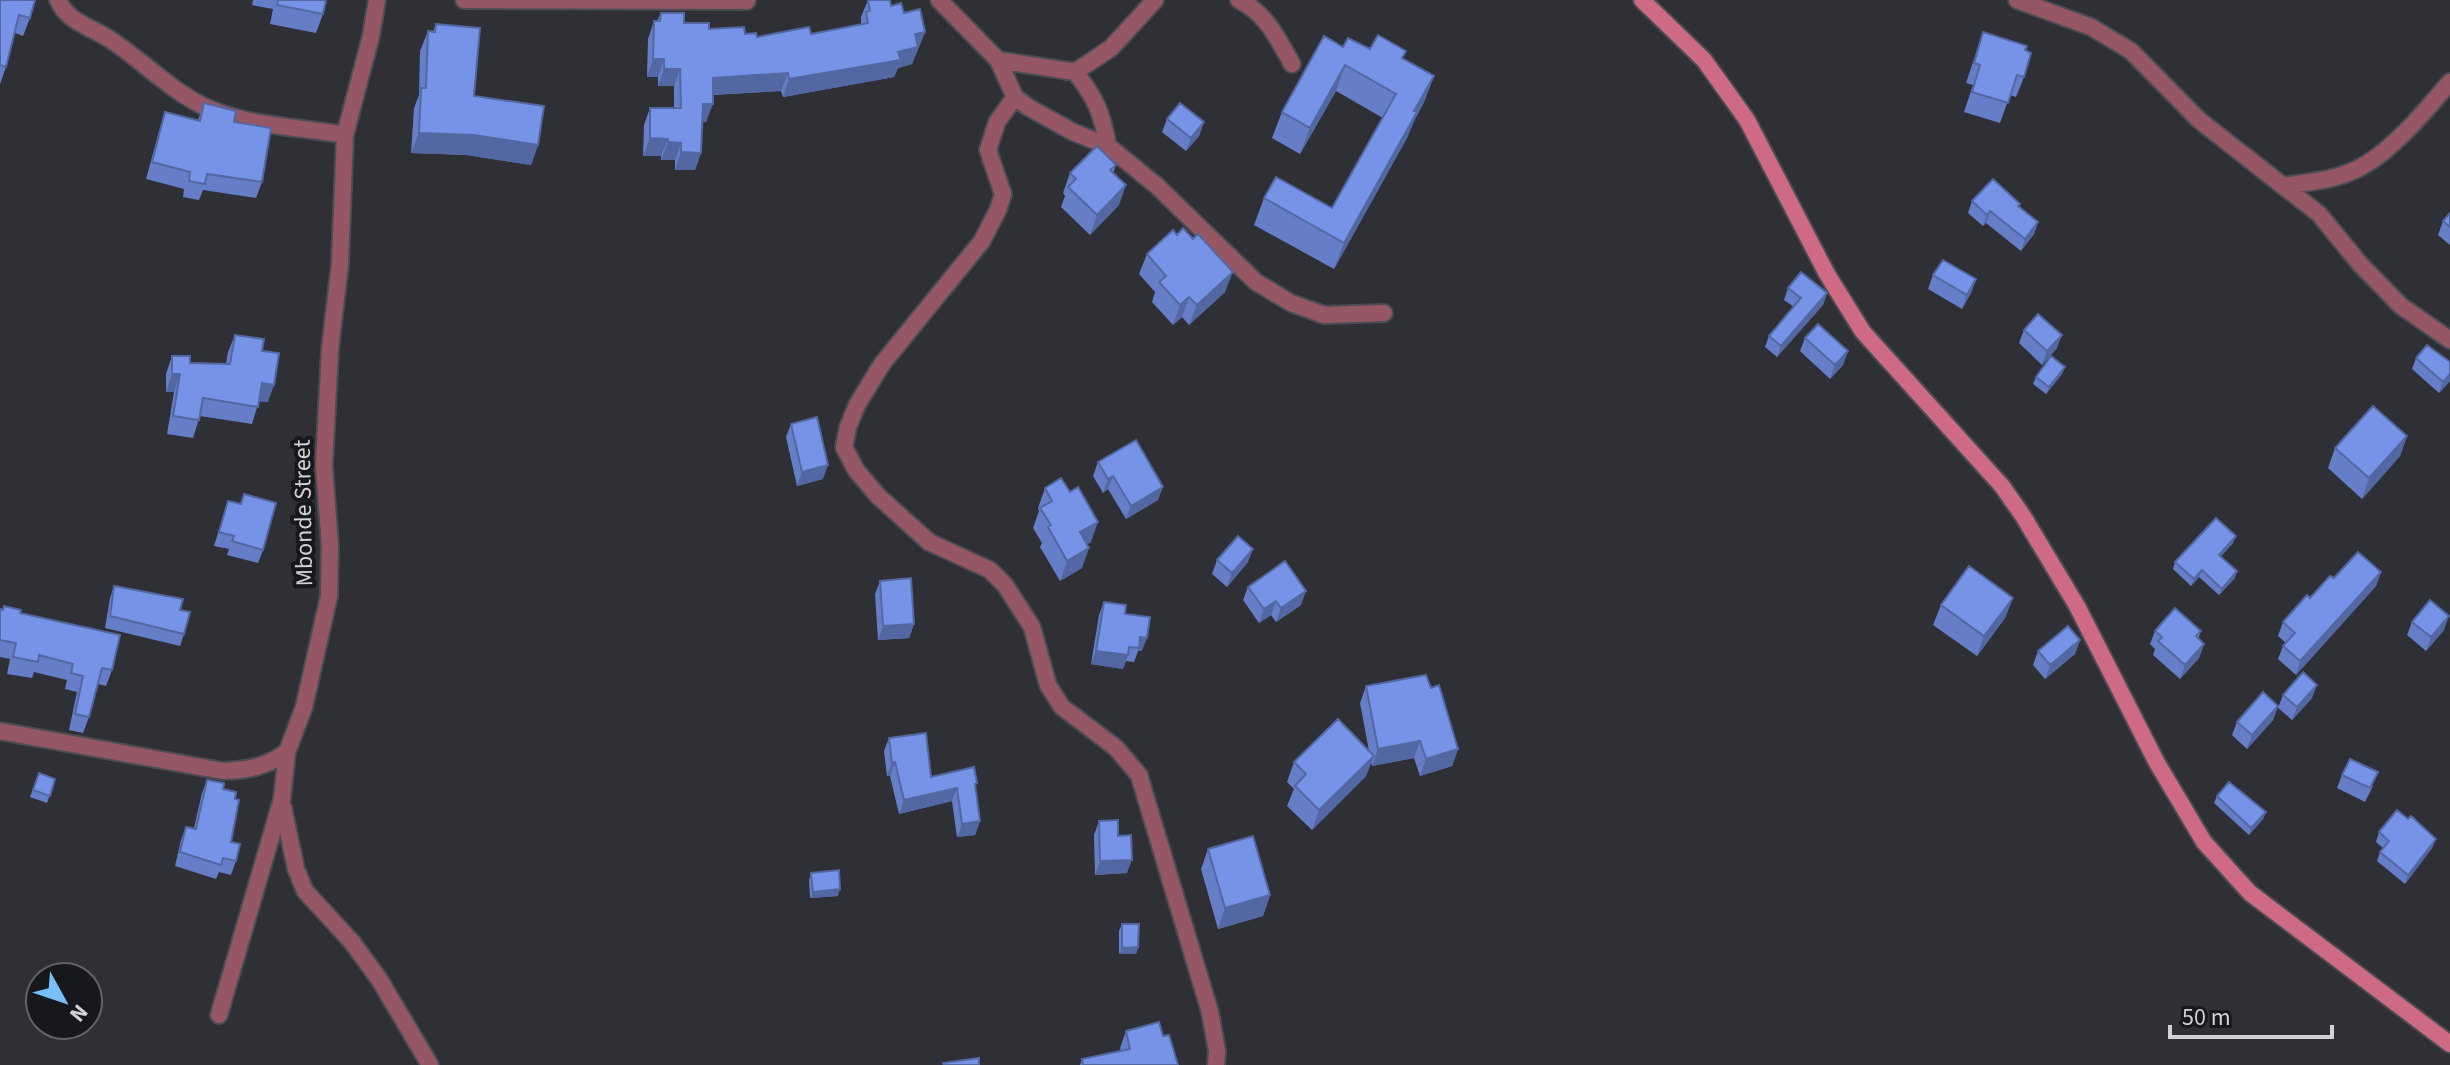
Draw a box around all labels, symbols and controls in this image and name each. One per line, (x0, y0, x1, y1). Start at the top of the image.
street label: Mbonde Street (285, 439, 322, 587)
north arrow (24, 961, 104, 1041)
scale bar (2170, 989, 2332, 1039)
text: N (62, 997, 96, 1029)
text: 50 m (2182, 1000, 2231, 1035)

